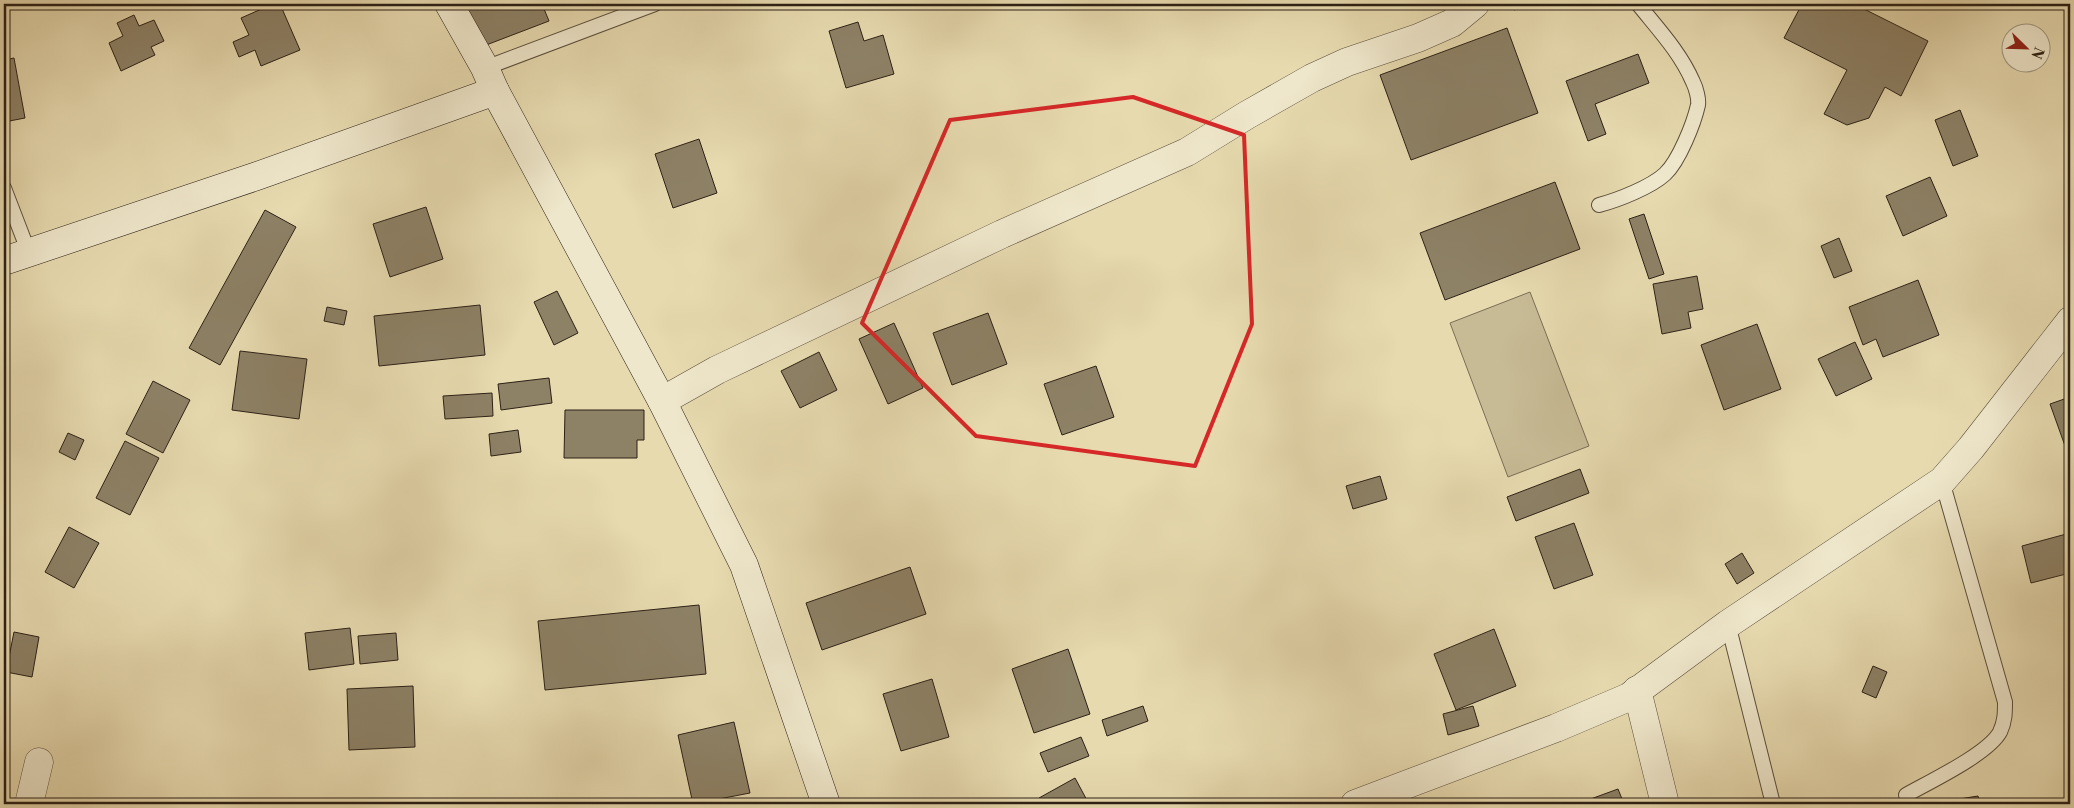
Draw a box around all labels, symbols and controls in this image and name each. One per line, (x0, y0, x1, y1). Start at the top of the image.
north arrow (2002, 22, 2052, 72)
text: N (2027, 44, 2047, 61)

